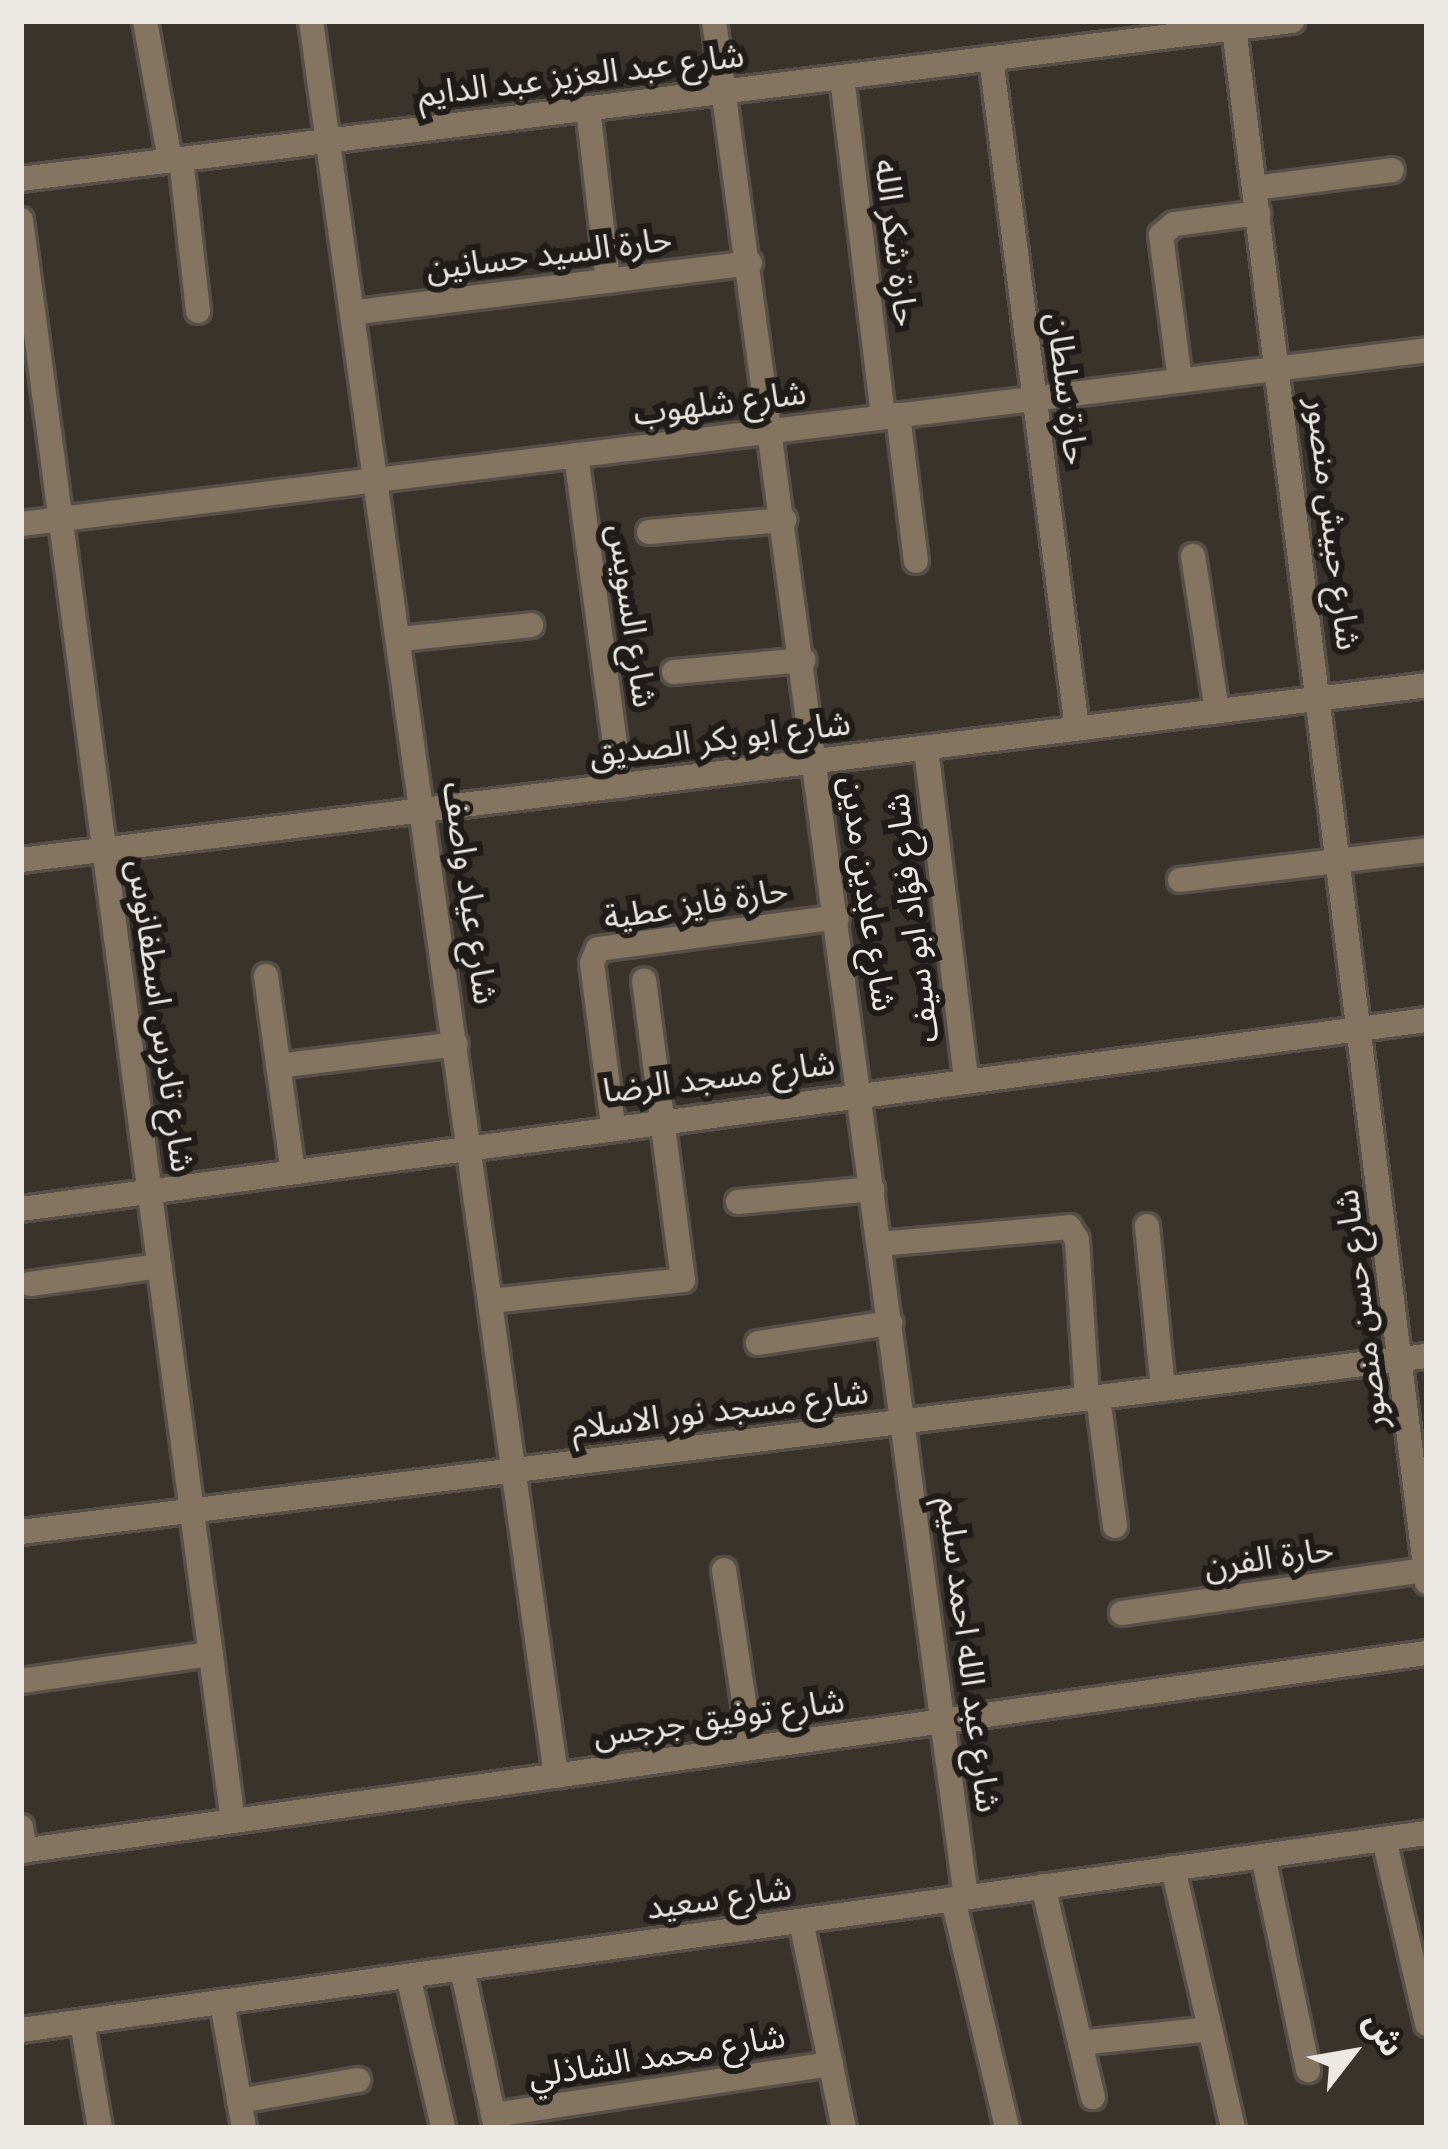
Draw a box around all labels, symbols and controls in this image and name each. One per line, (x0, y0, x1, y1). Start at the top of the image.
street label: شارع عبد العزيز عبد الدايم (416, 36, 746, 116)
street label: حارة شكر الله (865, 157, 925, 329)
street label: حارة السيد حسانين (424, 220, 674, 290)
street label: حارة سلطان (1037, 311, 1095, 467)
street label: شارع شلهوب (631, 374, 809, 434)
street label: شارع حبيش منصور (1297, 396, 1367, 652)
street label: شارع السويس (599, 522, 663, 710)
street label: شارع ابو بكر الصديق (587, 704, 853, 776)
street label: شارع عابدين مدين (831, 774, 903, 1014)
street label: شارع عياد واصف (434, 779, 504, 1007)
street label: شارع فؤاد ابو سيف (878, 791, 948, 1045)
street label: شارع تادرس اسطفانوس (118, 857, 202, 1175)
street label: حارة فايز عطية (601, 871, 791, 939)
street label: شارع مسجد الرضا (601, 1044, 837, 1112)
street label: شارع حسن منصور (1328, 1187, 1396, 1431)
street label: شارع مسجد نور الاسلام (569, 1373, 871, 1449)
street label: شارع عبد الله احمد سليم (929, 1495, 1007, 1815)
street label: حارة الفرن (1202, 1530, 1336, 1588)
street label: شارع توفيق جرجس (591, 1682, 847, 1756)
street label: شارع سعيد (644, 1869, 794, 1929)
north arrow (1292, 1993, 1412, 2113)
text: ش (1355, 2005, 1412, 2064)
street label: شارع محمد الشاذلي (526, 2017, 788, 2097)

